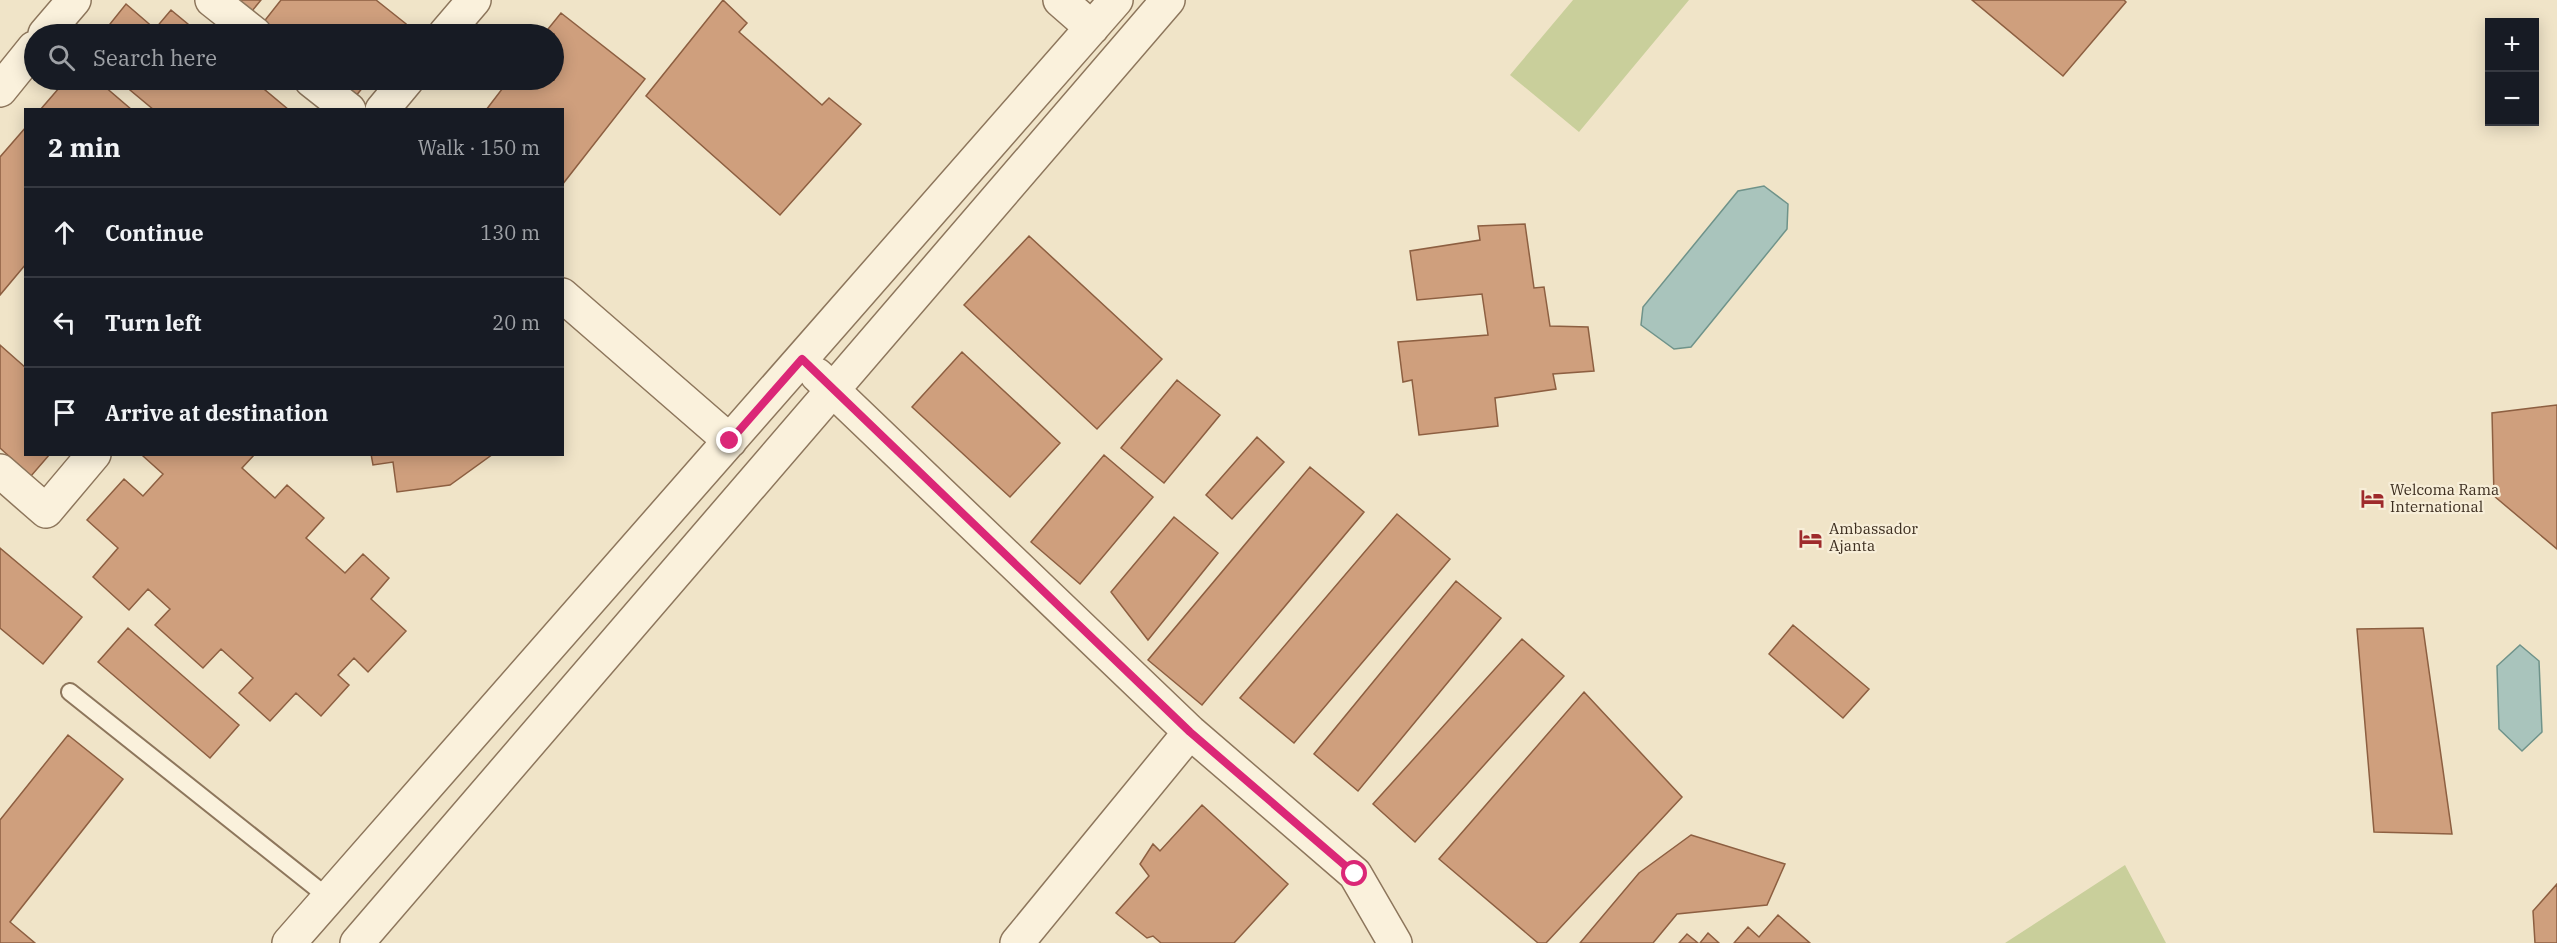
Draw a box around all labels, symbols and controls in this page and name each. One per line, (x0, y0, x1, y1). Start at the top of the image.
map controls (2485, 18, 2539, 126)
button: + (2485, 18, 2539, 72)
search box (24, 24, 564, 90)
icon: search (45, 41, 78, 74)
text: Search here (93, 43, 217, 72)
button: − (2485, 72, 2539, 126)
text: 2 min (48, 130, 121, 164)
text: Walk · 150 m (418, 134, 540, 161)
icon: ahead (48, 216, 81, 249)
text: Continue (105, 218, 204, 247)
text: 130 m (480, 219, 540, 246)
icon: left (48, 306, 81, 339)
text: Turn left (105, 308, 201, 337)
text: 20 m (492, 309, 540, 336)
icon: arrive (48, 396, 81, 429)
text: Arrive at destination (105, 398, 328, 427)
route end (716, 427, 742, 453)
place label: Welcoma Rama International (2390, 480, 2499, 516)
hotel icon: Welcoma Rama International (2359, 486, 2385, 512)
place label: Ambassador Ajanta (1829, 519, 1918, 555)
hotel icon: Ambassador Ajanta (1798, 525, 1824, 551)
route start (1341, 860, 1367, 886)

